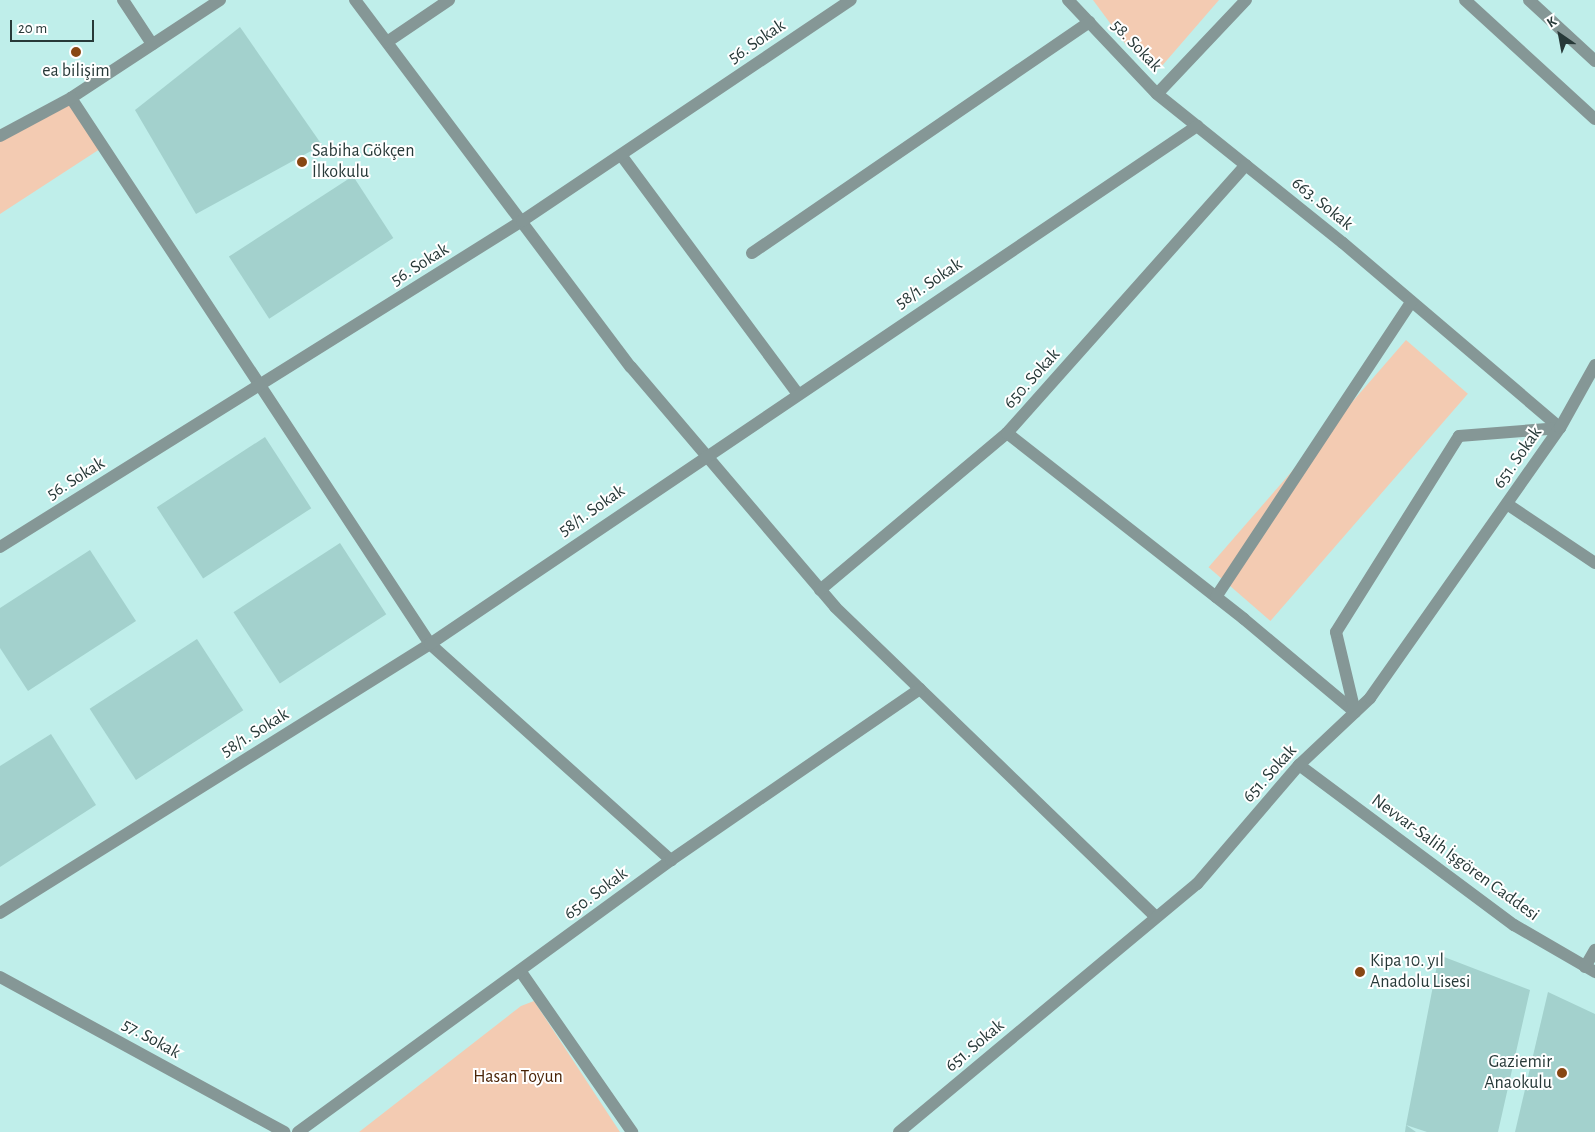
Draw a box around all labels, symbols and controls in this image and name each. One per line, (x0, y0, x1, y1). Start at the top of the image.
scale bar (12, 10, 96, 42)
north arrow (1535, 10, 1585, 60)
text: K (1545, 14, 1559, 31)
street label: 56. Sokak (724, 15, 790, 69)
street label: 58. Sokak (1106, 15, 1166, 77)
text: 20 m (18, 21, 47, 36)
marker: ea bilişim (70, 46, 82, 58)
place label: ea bilişim (42, 60, 110, 82)
place label: Sabiha Gökçen İlkokulu (312, 141, 414, 183)
marker: Sabiha Gökçen İlkokulu (296, 156, 308, 168)
street label: 663. Sokak (1287, 173, 1357, 235)
street label: 56. Sokak (387, 239, 453, 291)
street label: 58/1. Sokak (892, 254, 966, 314)
street label: 650. Sokak (999, 344, 1065, 414)
street label: 651. Sokak (1489, 423, 1547, 493)
street label: 56. Sokak (43, 453, 109, 505)
street label: 58/1. Sokak (555, 480, 629, 542)
street label: 58/1. Sokak (217, 704, 293, 762)
street label: 651. Sokak (1238, 741, 1302, 807)
street label: Nevvar-Salih İşgören Caddesi (1367, 790, 1543, 926)
street label: 650. Sokak (560, 863, 632, 925)
place label: Kipa 10. yıl Anadolu Lisesi (1370, 951, 1470, 994)
marker: Kipa 10. yıl Anadolu Lisesi (1354, 966, 1366, 978)
street label: 57. Sokak (118, 1014, 184, 1064)
street label: 651. Sokak (941, 1015, 1009, 1077)
place label: Gaziemir Anaokulu (1484, 1052, 1552, 1094)
park label: Hasan Toyun (473, 1066, 563, 1088)
marker: Gaziemir Anaokulu (1556, 1067, 1568, 1079)

